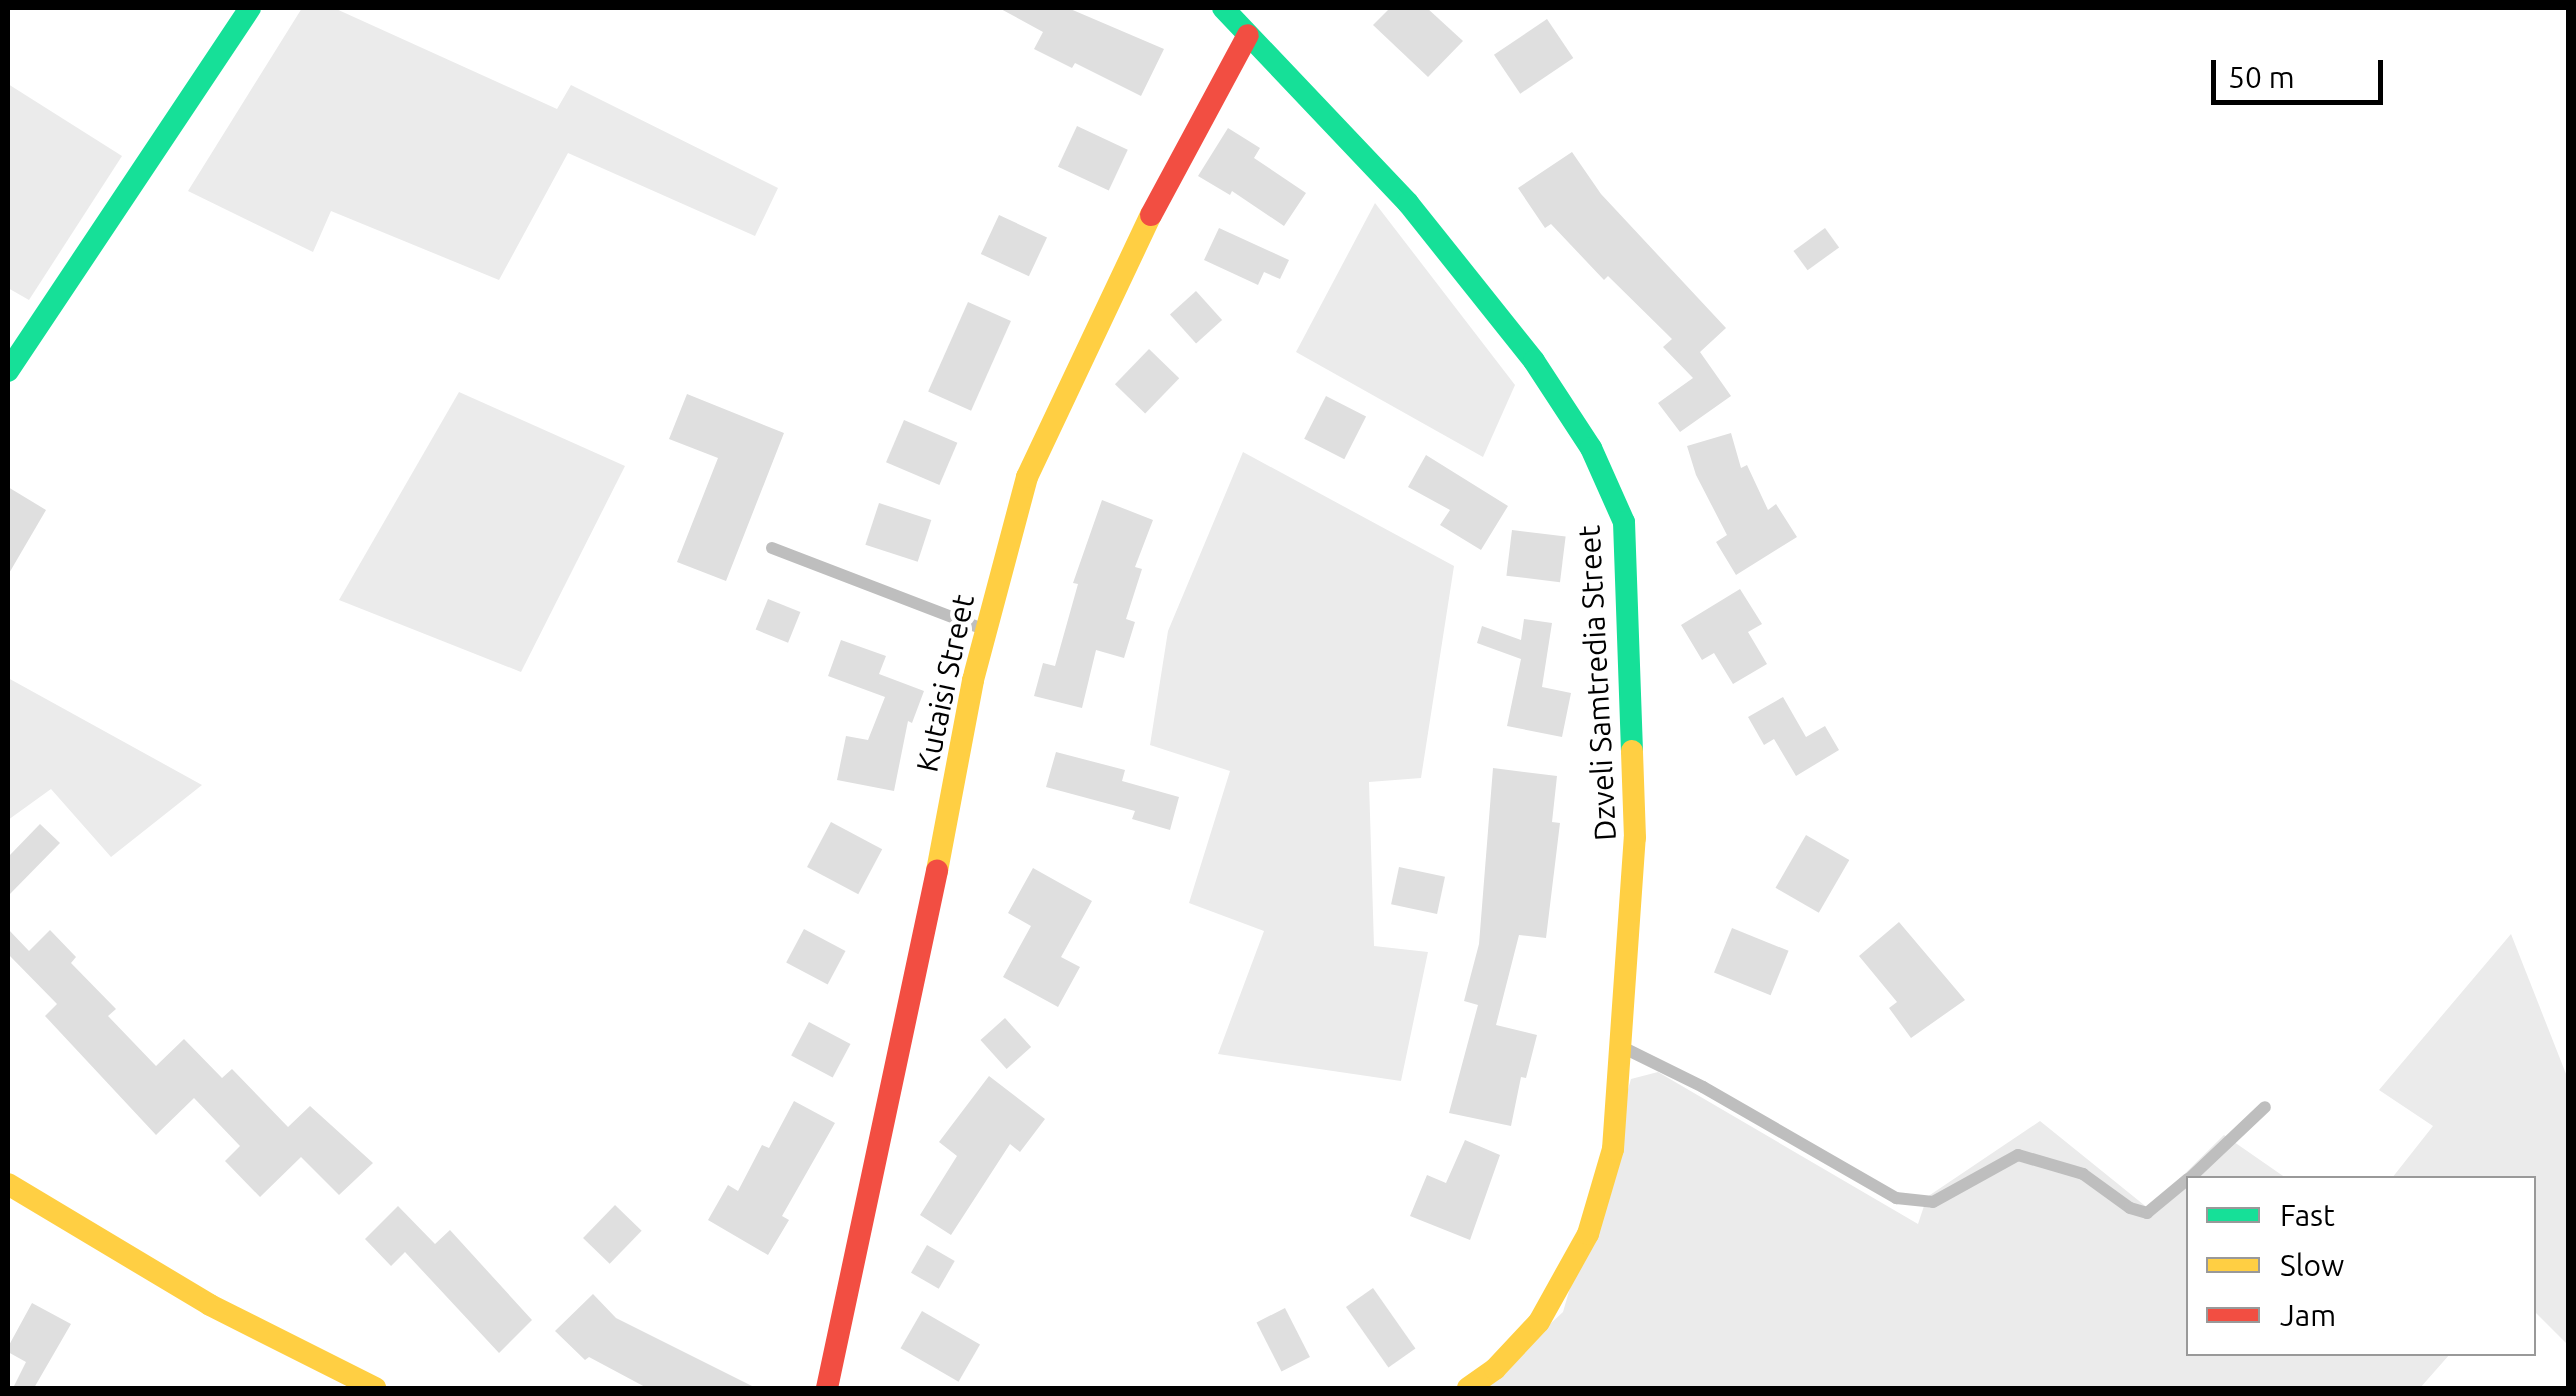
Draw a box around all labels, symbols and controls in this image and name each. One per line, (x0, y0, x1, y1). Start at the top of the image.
scale bar (2216, 40, 2388, 102)
text: 50 m (2228, 60, 2295, 94)
street label: Dzveli Samtredia Street (1571, 524, 1623, 842)
street label: Kutaisi Street (909, 591, 981, 775)
legend (2186, 1176, 2536, 1356)
text: Fast (2280, 1198, 2335, 1232)
text: Slow (2280, 1248, 2344, 1282)
text: Jam (2280, 1298, 2336, 1332)

